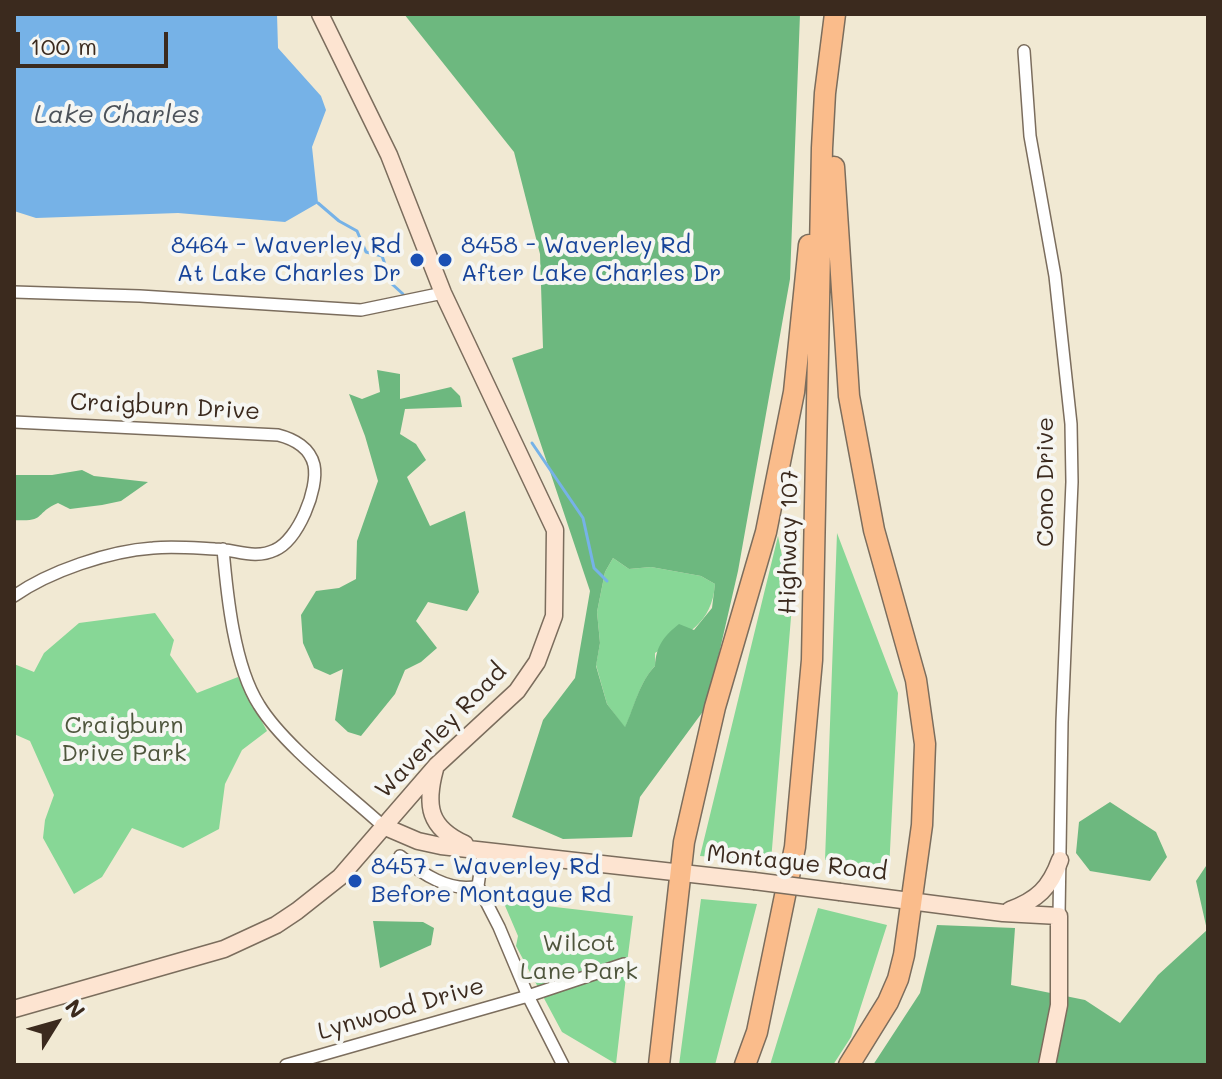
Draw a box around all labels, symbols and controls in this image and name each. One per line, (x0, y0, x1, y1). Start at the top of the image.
scale bar (20, 16, 172, 66)
text: 100 m (30, 30, 97, 61)
water label: Lake Charles (34, 99, 200, 131)
place label: 8464 - Waverley Rd At Lake Charles Dr (171, 232, 401, 288)
place label: 8458 - Waverley Rd After Lake Charles Dr (461, 232, 721, 288)
marker: 8464 - Waverley Rd At Lake Charles Dr (408, 251, 426, 269)
marker: 8458 - Waverley Rd After Lake Charles Dr (436, 251, 454, 269)
street label: Craigburn Drive (69, 388, 261, 426)
street label: Cono Drive (1032, 417, 1060, 547)
street label: Highway 107 (773, 469, 805, 615)
street label: Waverley Road (369, 658, 513, 804)
park label: Craigburn Drive Park (61, 712, 187, 768)
street label: Montague Road (705, 839, 889, 887)
place label: 8457 - Waverley Rd Before Montague Rd (371, 853, 611, 909)
marker: 8457 - Waverley Rd Before Montague Rd (346, 872, 364, 890)
park label: Wilcot Lane Park (520, 930, 638, 986)
street label: Lynwood Drive (314, 971, 488, 1047)
north arrow (16, 983, 96, 1063)
text: N (59, 993, 92, 1024)

